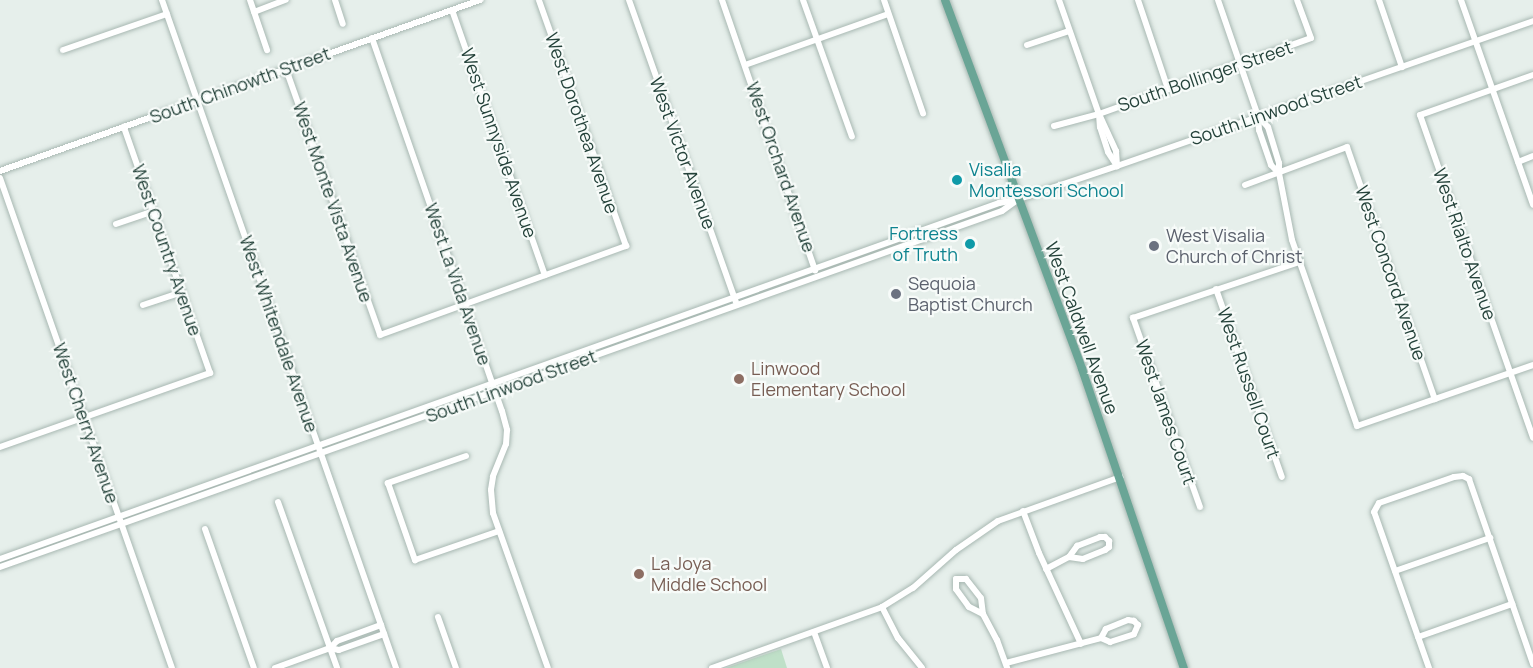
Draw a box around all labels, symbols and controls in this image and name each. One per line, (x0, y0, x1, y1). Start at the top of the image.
street label: West Dorothea Avenue (541, 30, 623, 216)
street label: South Bollinger Street (1115, 36, 1295, 116)
street label: South Chinowth Street (147, 42, 333, 128)
street label: West Sunnyside Avenue (456, 45, 542, 241)
street label: South Linwood Street (1187, 71, 1365, 149)
street label: West Victor Avenue (645, 74, 721, 232)
street label: West Orchard Avenue (742, 79, 820, 255)
street label: West Monte Vista Avenue (289, 99, 377, 305)
place label: Visalia Montessori School (969, 159, 1124, 201)
street label: West Country Avenue (128, 162, 206, 338)
street label: West Rialto Avenue (1429, 165, 1501, 323)
marker: Visalia Montessori School (950, 173, 964, 187)
street label: West Concord Avenue (1351, 183, 1431, 363)
street label: West La Vida Avenue (420, 200, 496, 368)
place label: Fortress of Truth (889, 223, 958, 266)
place label: West Visalia Church of Christ (1166, 225, 1302, 268)
street label: West Whitendale Avenue (235, 233, 323, 435)
marker: Fortress of Truth (963, 237, 977, 251)
street label: West Caldwell Avenue (1041, 239, 1123, 417)
marker: West Visalia Church of Christ (1147, 239, 1161, 253)
place label: Sequoia Baptist Church (908, 273, 1033, 316)
marker: Sequoia Baptist Church (889, 287, 903, 301)
street label: West Russell Court (1213, 305, 1285, 461)
street label: West James Court (1131, 337, 1201, 487)
street label: West Cherry Avenue (48, 340, 124, 506)
street label: South Linwood Street (423, 345, 599, 427)
place label: Linwood Elementary School (751, 358, 906, 400)
marker: Linwood Elementary School (732, 372, 746, 386)
place label: La Joya Middle School (651, 553, 767, 596)
marker: La Joya Middle School (632, 567, 646, 581)

